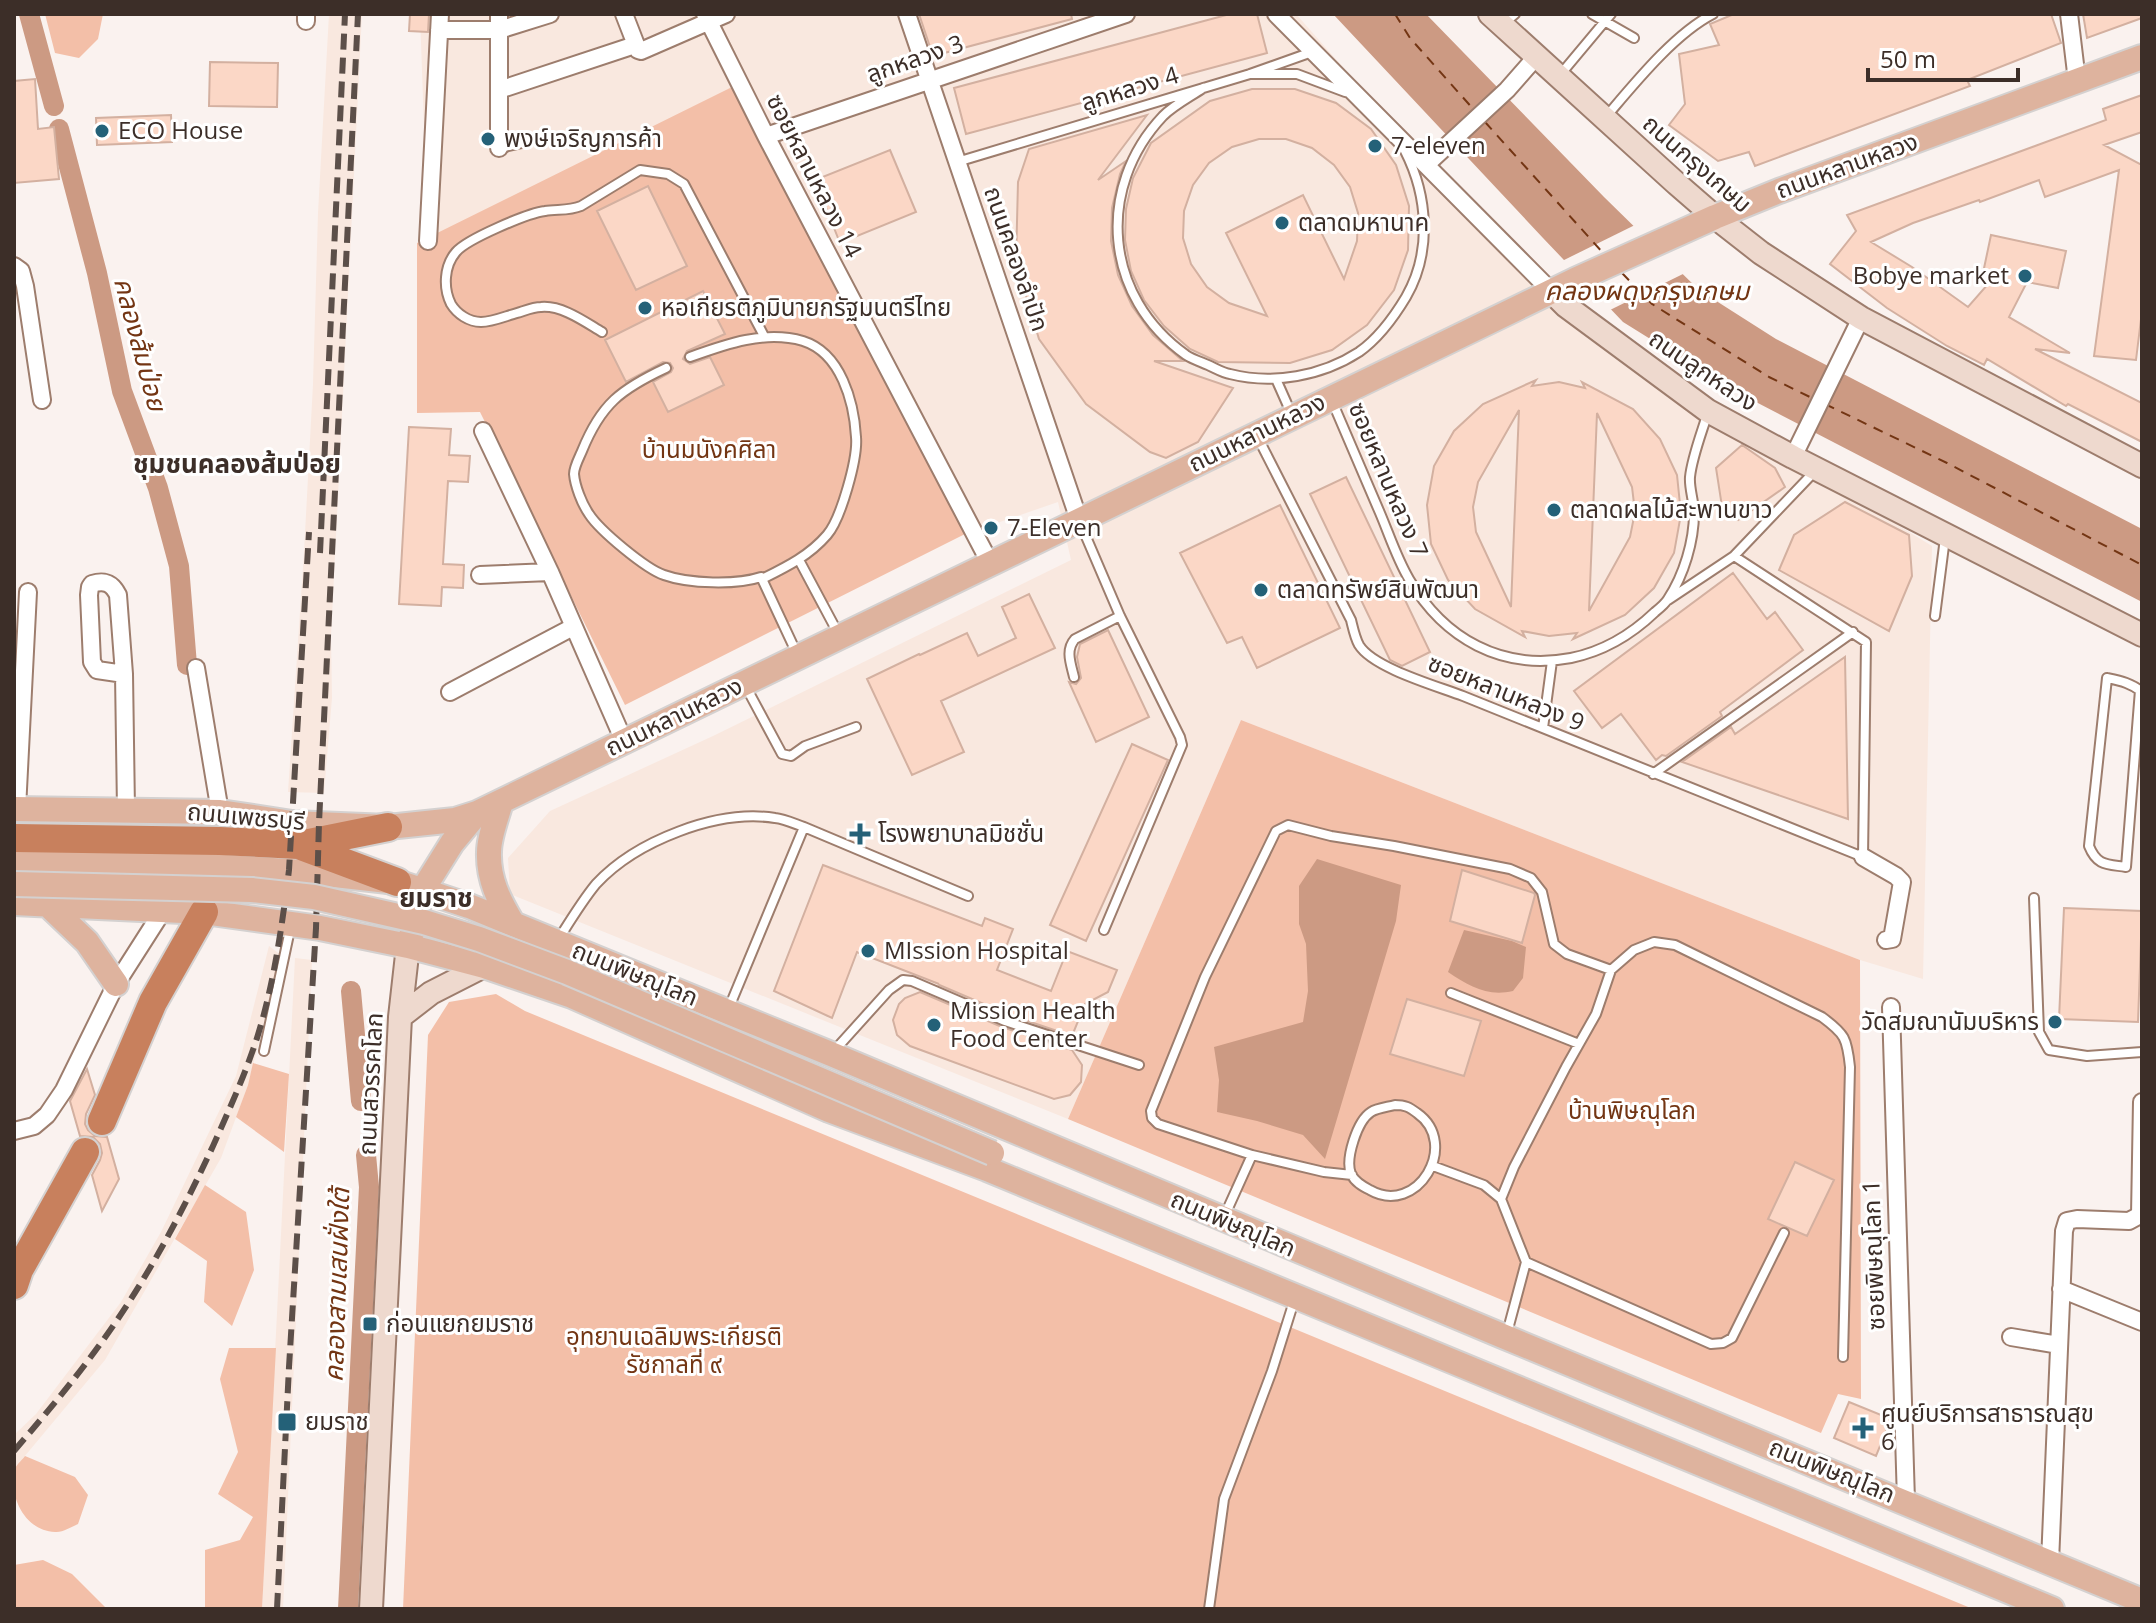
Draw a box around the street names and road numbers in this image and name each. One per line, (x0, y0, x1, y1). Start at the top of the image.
street label: ลูกหลวง 3 (862, 26, 967, 90)
street label: ลูกหลวง 4 (1077, 57, 1183, 118)
street label: ซอยหลานหลวง 14 (760, 88, 871, 263)
street label: ถนนกรุงเกษม (1636, 106, 1760, 219)
street label: ถนนหลานหลวง (1771, 124, 1922, 206)
street label: ถนนคลองลำปัก (977, 182, 1058, 335)
street label: ถนนลูกหลวง (1643, 321, 1765, 418)
street label: ถนนหลานหลวง (1182, 384, 1330, 479)
street label: ซอยหลานหลวง 7 (1342, 397, 1437, 562)
street label: ซอยหลานหลวง 9 (1423, 645, 1590, 738)
street label: ถนนหลานหลวง (599, 668, 747, 763)
street label: ถนนเพชรบุรี (186, 794, 306, 837)
street label: ถนนพิษณุโลก (568, 932, 703, 1013)
street label: ถนนสวรรคโลก (349, 1012, 390, 1156)
street label: ซอยพิษณุโลก 1 (1853, 1179, 1892, 1331)
street label: ถนนพิษณุโลก (1166, 1181, 1301, 1264)
street label: ถนนพิษณุโลก (1765, 1429, 1900, 1510)

